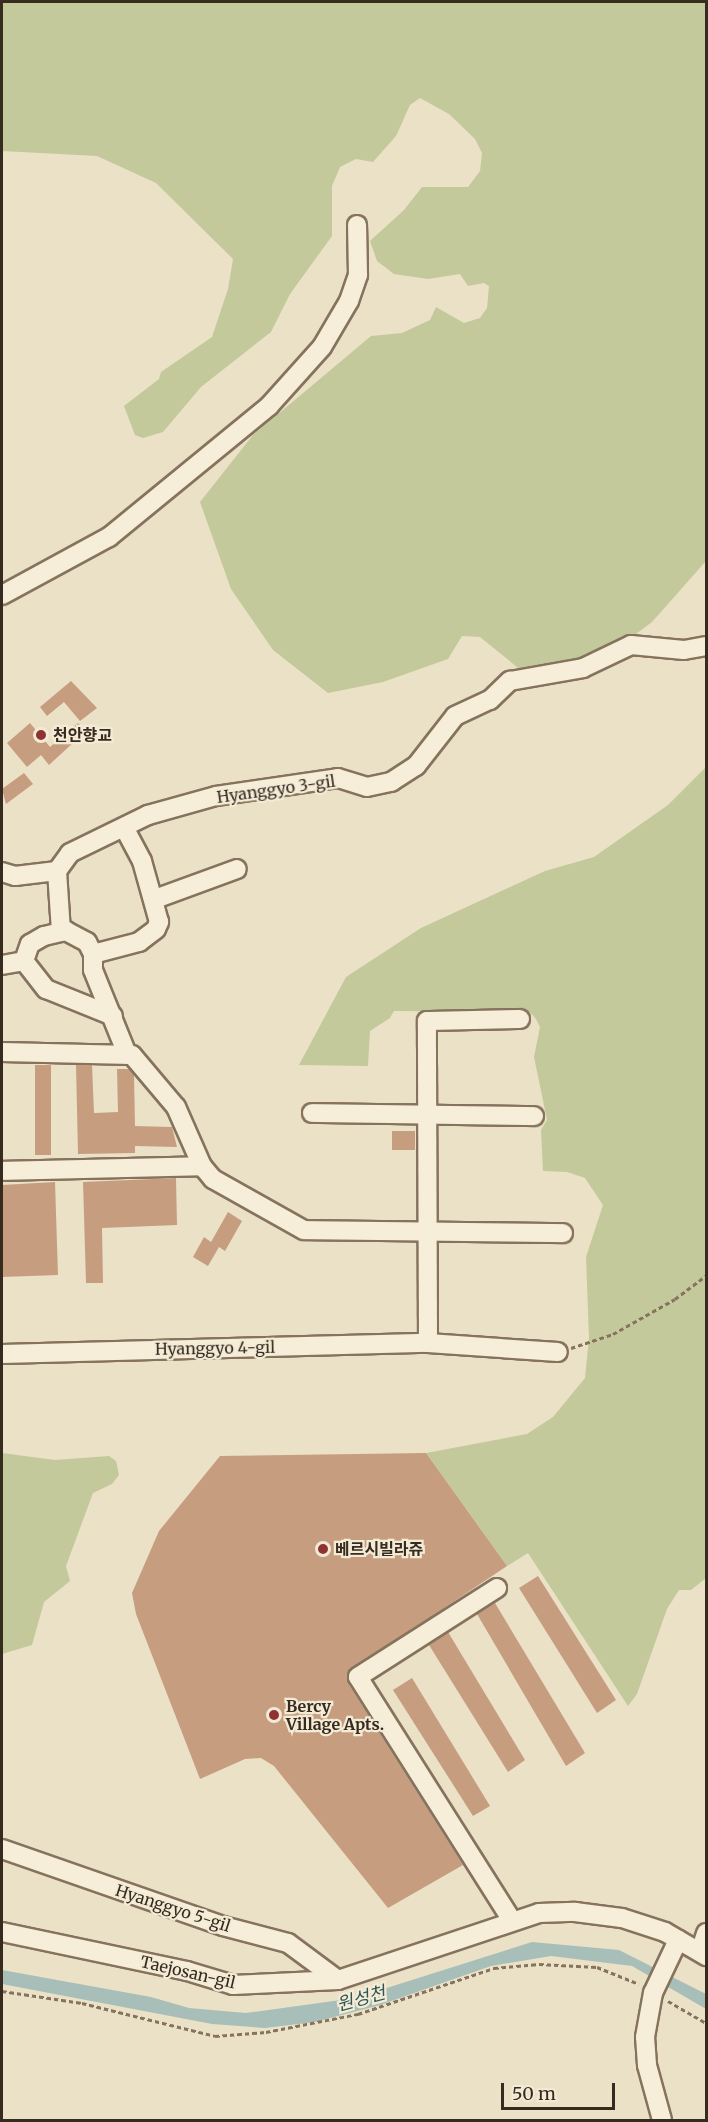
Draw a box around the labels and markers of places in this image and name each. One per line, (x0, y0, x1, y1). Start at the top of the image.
place label: 천안향교 (53, 725, 112, 745)
marker: 천안향교 (34, 728, 48, 742)
place label: 베르시빌라쥬 (335, 1539, 423, 1559)
marker: 베르시빌라쥬 (316, 1542, 330, 1556)
place label: Bercy Village Apts. (286, 1696, 384, 1734)
marker: Bercy Village Apts. (267, 1708, 281, 1722)

